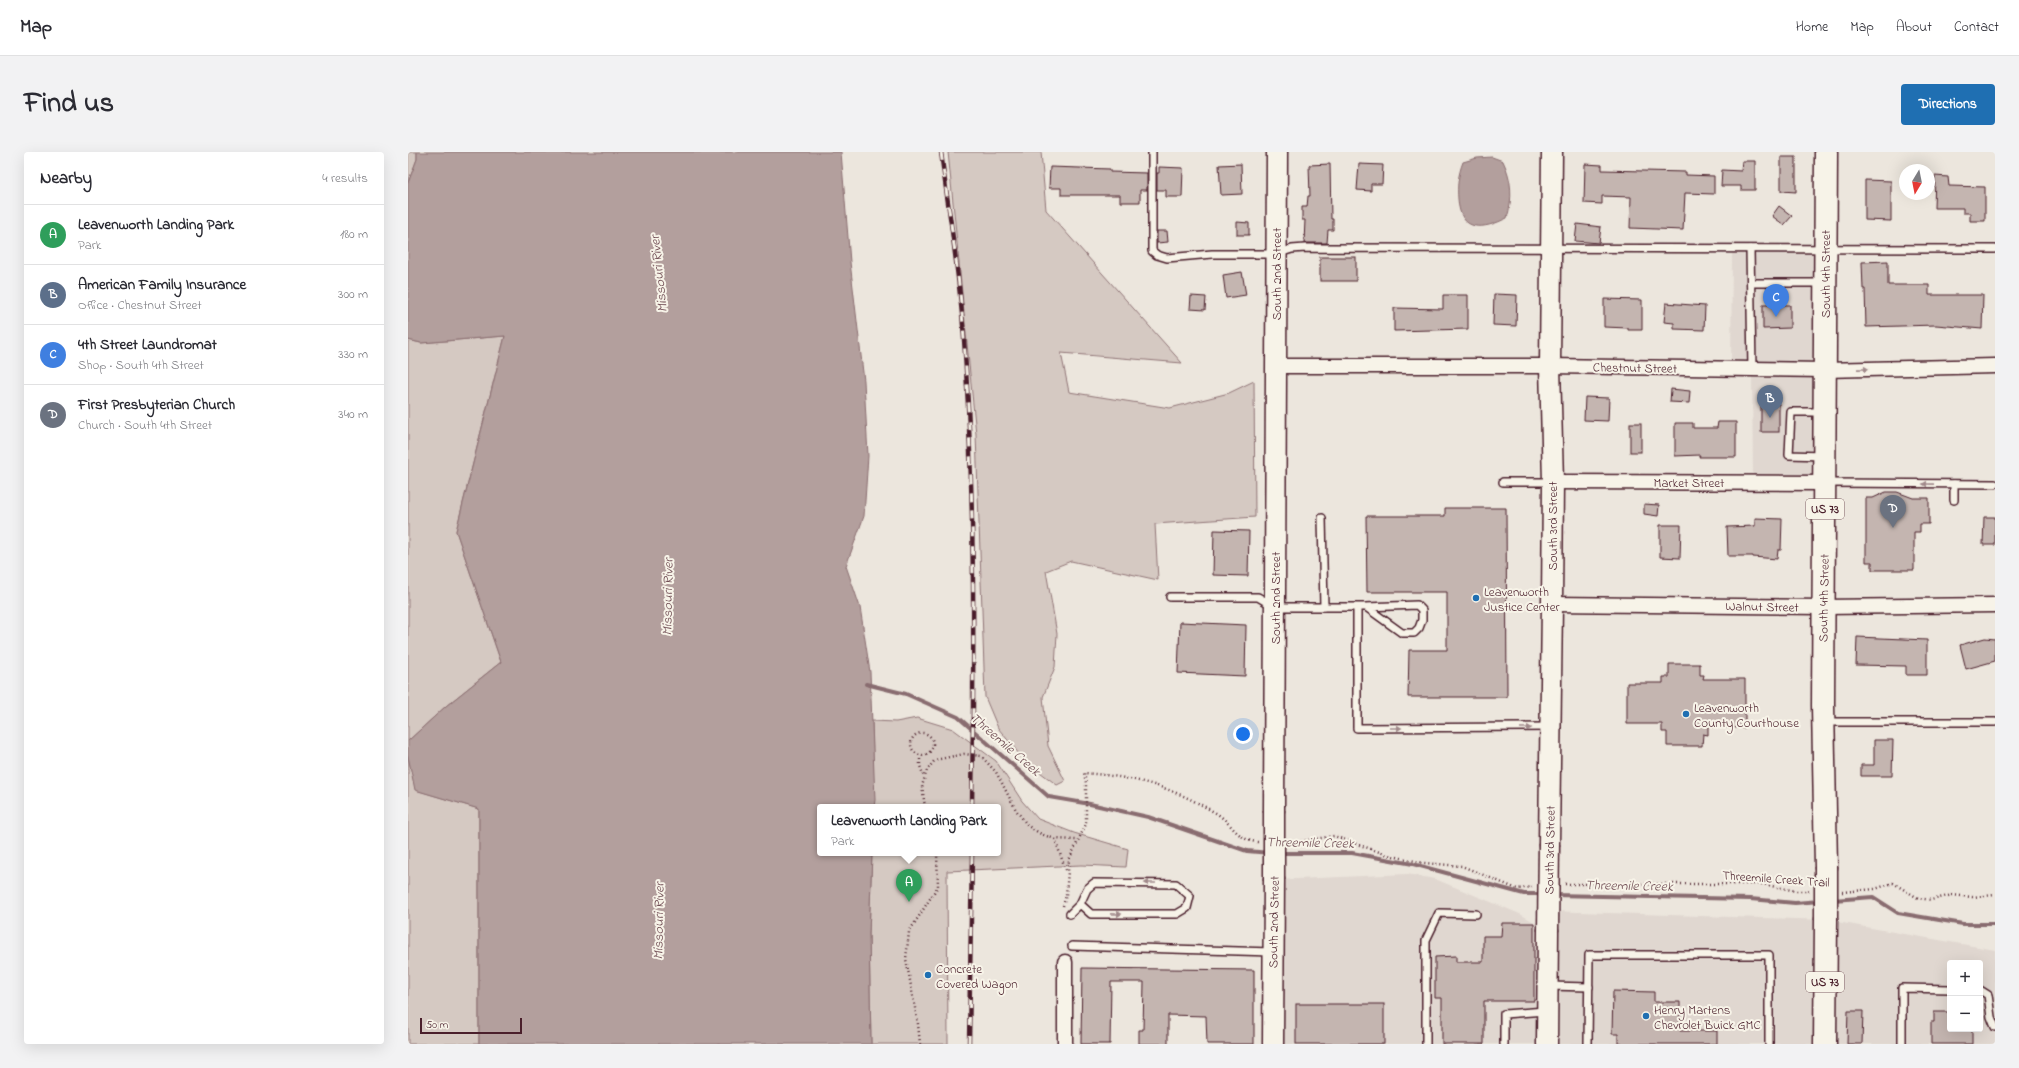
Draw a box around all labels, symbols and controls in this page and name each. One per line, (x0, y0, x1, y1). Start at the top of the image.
text: Map (20, 14, 52, 41)
text: Home (1796, 17, 1828, 38)
text: Map (1850, 17, 1874, 38)
text: About (1896, 17, 1932, 38)
text: Contact (1954, 17, 1999, 38)
text: Find us (24, 84, 114, 125)
button: Directions (1901, 84, 1995, 125)
north arrow (1899, 164, 1935, 200)
text: Nearby (40, 166, 92, 191)
text: 4 results (322, 169, 368, 188)
text: Leavenworth Landing Park (78, 214, 234, 236)
text: A (49, 225, 57, 244)
text: 180 m (340, 225, 368, 244)
street label: South 2nd Street (1268, 227, 1287, 320)
street label: South 4th Street (1817, 229, 1836, 318)
water label: Missouri River (645, 233, 674, 314)
text: Park (78, 236, 102, 255)
text: American Family Insurance (78, 274, 246, 296)
pin: C (1763, 284, 1789, 317)
text: B (49, 285, 57, 304)
text: 300 m (338, 285, 368, 304)
text: Office · Chestnut Street (78, 296, 202, 315)
text: 4th Street Laundromat (78, 334, 217, 356)
text: C (49, 345, 57, 364)
text: 330 m (338, 345, 368, 364)
text: Shop · South 4th Street (78, 356, 204, 375)
street label: Chestnut Street (1593, 358, 1678, 379)
one-way arrow (1857, 366, 1870, 372)
pin: B (1757, 385, 1783, 418)
text: First Presbyterian Church (78, 394, 235, 416)
text: D (48, 405, 58, 424)
text: 340 m (338, 405, 368, 424)
text: Church · South 4th Street (78, 416, 212, 435)
street label: Market Street (1654, 474, 1725, 493)
street label: South 3rd Street (1544, 481, 1563, 571)
one-way arrow (1921, 481, 1934, 487)
pin: D (1880, 495, 1906, 528)
road number: US 73 (1806, 499, 1844, 519)
street label: South 2nd Street (1267, 551, 1286, 644)
street label: South 4th Street (1814, 553, 1835, 642)
water label: Missouri River (657, 556, 680, 636)
place label: Leavenworth Justice Center (1484, 583, 1560, 617)
marker: Leavenworth Justice Center (1471, 593, 1481, 603)
street label: Walnut Street (1725, 597, 1799, 618)
place label: Leavenworth County Courthouse (1694, 699, 1799, 734)
water label: Threemile Creek (965, 708, 1046, 782)
marker: Leavenworth County Courthouse (1681, 709, 1691, 719)
your location (1233, 724, 1253, 744)
one-way arrow (1390, 725, 1403, 731)
one-way arrow (1520, 725, 1533, 731)
popup (817, 804, 1001, 856)
street label: South 3rd Street (1540, 805, 1561, 895)
text: Leavenworth Landing Park (831, 810, 987, 832)
text: Park (831, 832, 855, 851)
water label: Threemile Creek (1266, 832, 1355, 855)
street label: Threemile Creek Trail (1721, 866, 1830, 893)
pin: A (896, 869, 922, 902)
street label: South 2nd Street (1264, 875, 1285, 968)
water label: Threemile Creek (1585, 875, 1674, 898)
water label: Missouri River (648, 880, 671, 960)
one-way arrow (1143, 880, 1156, 886)
one-way arrow (1110, 911, 1123, 917)
place label: Concrete Covered Wagon (936, 960, 1018, 995)
map controls (1947, 960, 1983, 1032)
button: + (1947, 960, 1983, 996)
marker: Concrete Covered Wagon (923, 970, 933, 980)
road number: US 73 (1806, 972, 1844, 992)
button: − (1947, 996, 1983, 1032)
place label: Henry Martens Chevrolet Buick GMC (1654, 1001, 1761, 1035)
marker: Henry Martens Chevrolet Buick GMC (1641, 1011, 1651, 1021)
scale bar (420, 1016, 522, 1035)
text: 50 m (426, 1017, 448, 1033)

